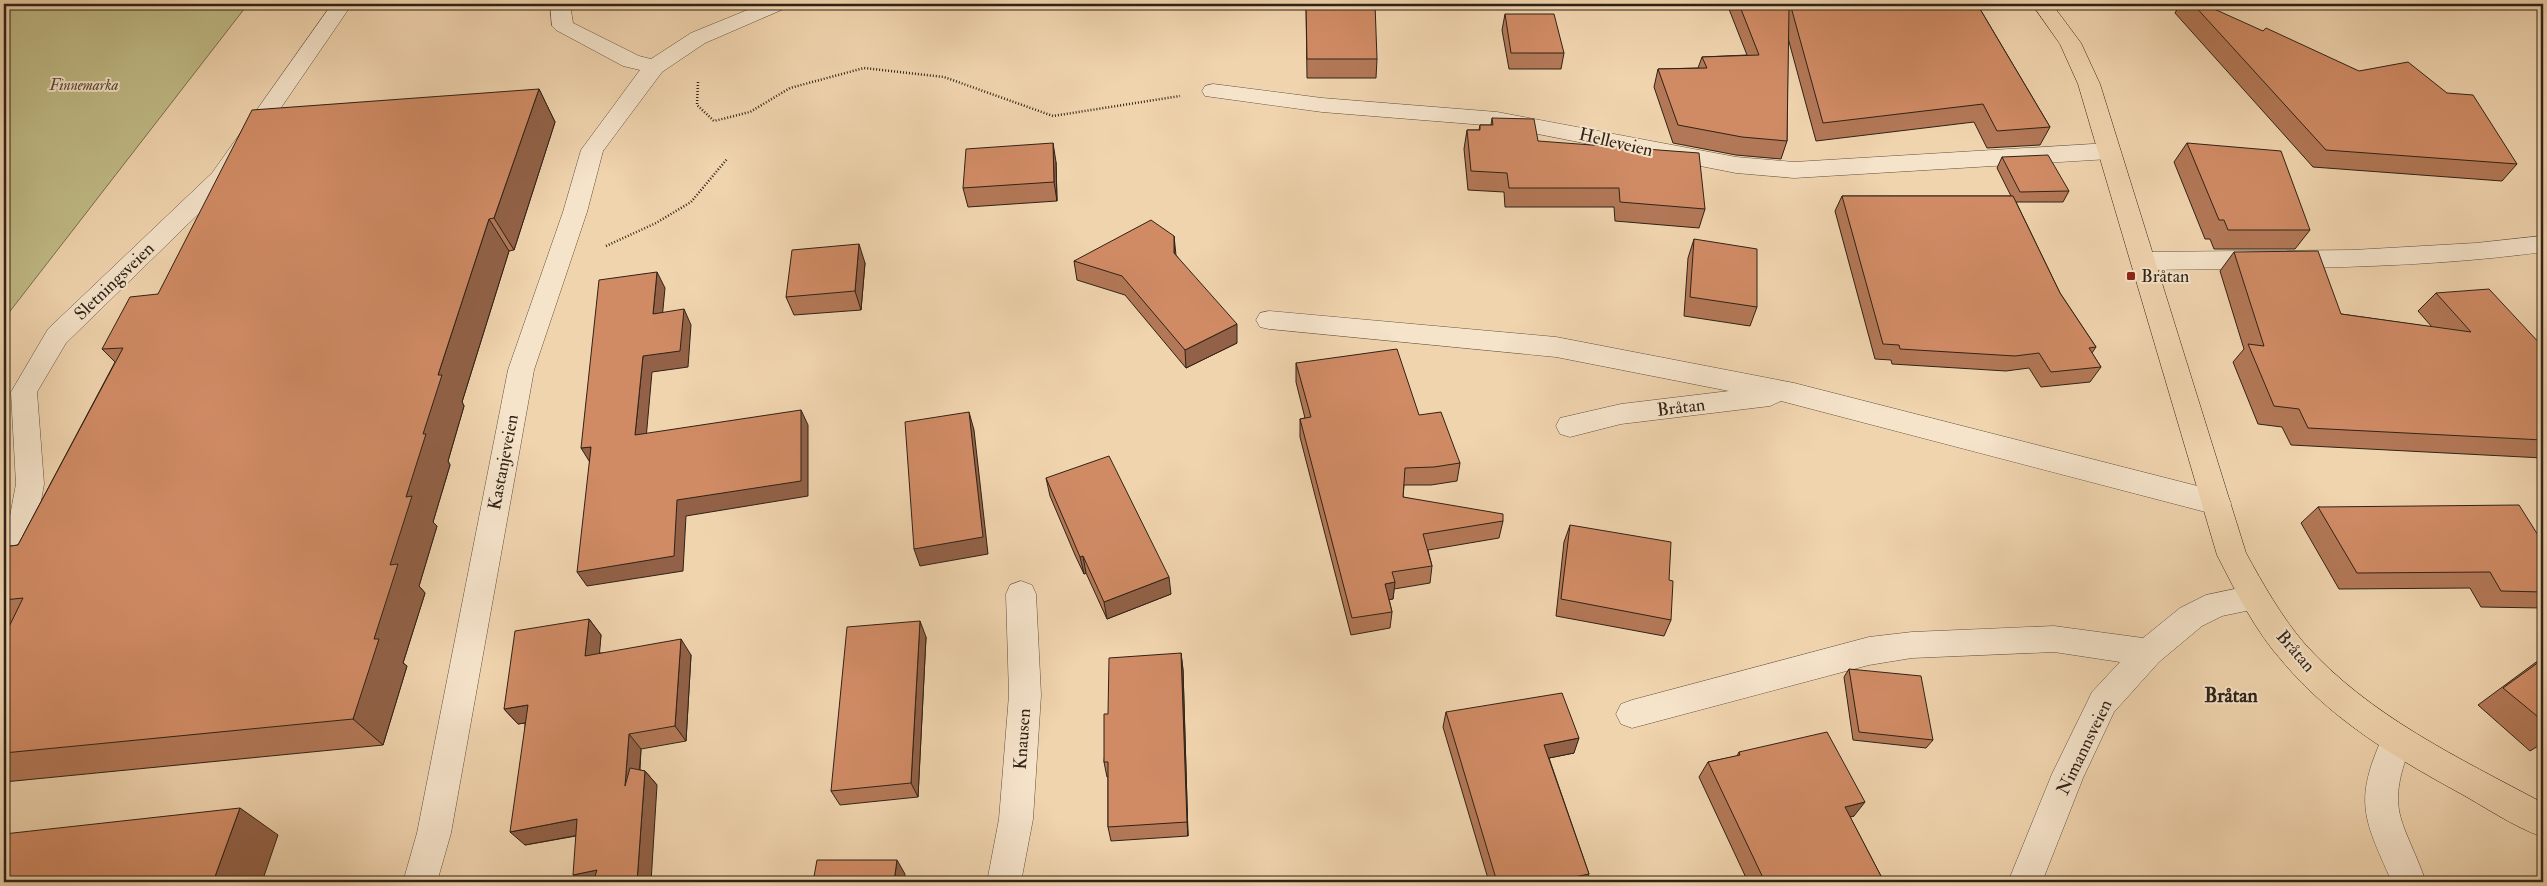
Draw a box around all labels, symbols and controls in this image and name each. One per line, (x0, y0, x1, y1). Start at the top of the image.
park label: Finnemarka (49, 76, 118, 95)
street label: Helleveien (1577, 123, 1655, 162)
street label: Sletningsveien (69, 237, 159, 325)
place label: Bråtan (2141, 265, 2189, 288)
marker: Bråtan (2125, 270, 2137, 282)
street label: Bråtan (1656, 393, 1706, 422)
street label: Kastanjeveien (483, 412, 524, 512)
street label: Bråtan (2271, 626, 2320, 677)
district label: Bråtan (2204, 683, 2259, 708)
street label: Nimannsveien (2051, 696, 2117, 799)
street label: Knausen (1009, 708, 1036, 771)

